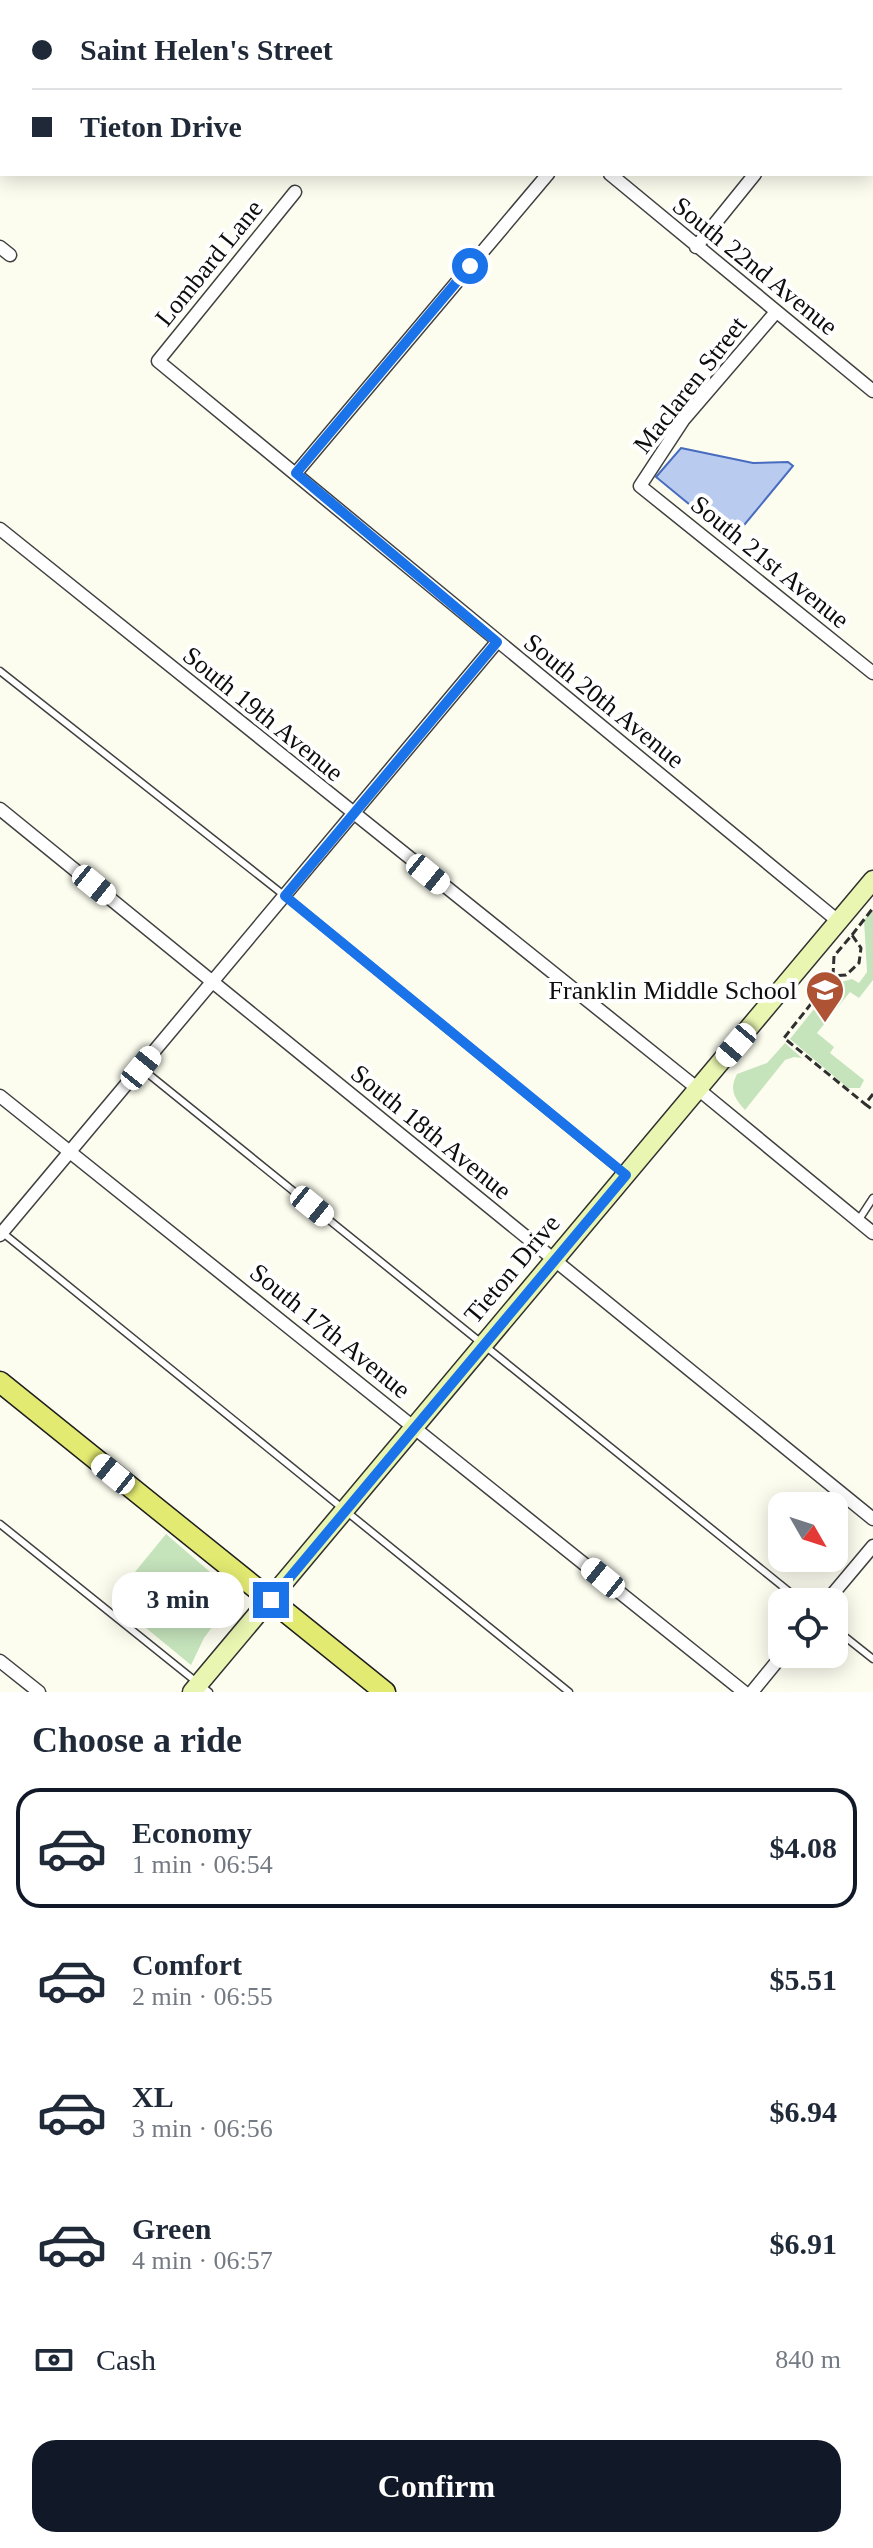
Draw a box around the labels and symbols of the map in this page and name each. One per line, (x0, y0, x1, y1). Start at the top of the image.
street label: South 22nd Avenue (667, 191, 843, 341)
street label: Lombard Lane (149, 194, 269, 332)
route start (452, 248, 488, 284)
street label: Maclaren Street (628, 310, 753, 459)
street label: South 21st Avenue (685, 490, 855, 634)
street label: South 20th Avenue (518, 628, 690, 774)
street label: South 19th Avenue (177, 641, 349, 787)
car (402, 850, 454, 898)
car (68, 861, 120, 909)
school or university icon: Franklin Middle School (804, 969, 846, 1024)
place label: Franklin Middle School (549, 976, 797, 1005)
car (711, 1019, 761, 1071)
car (117, 1042, 165, 1094)
street label: South 18th Avenue (345, 1059, 517, 1205)
car (286, 1182, 338, 1230)
street label: Tieton Drive (458, 1209, 566, 1329)
street label: South 17th Avenue (244, 1258, 416, 1404)
car (87, 1450, 139, 1498)
north arrow (768, 1492, 848, 1572)
car (577, 1554, 629, 1602)
callout: 3 min (111, 1572, 243, 1628)
route end (253, 1582, 289, 1618)

